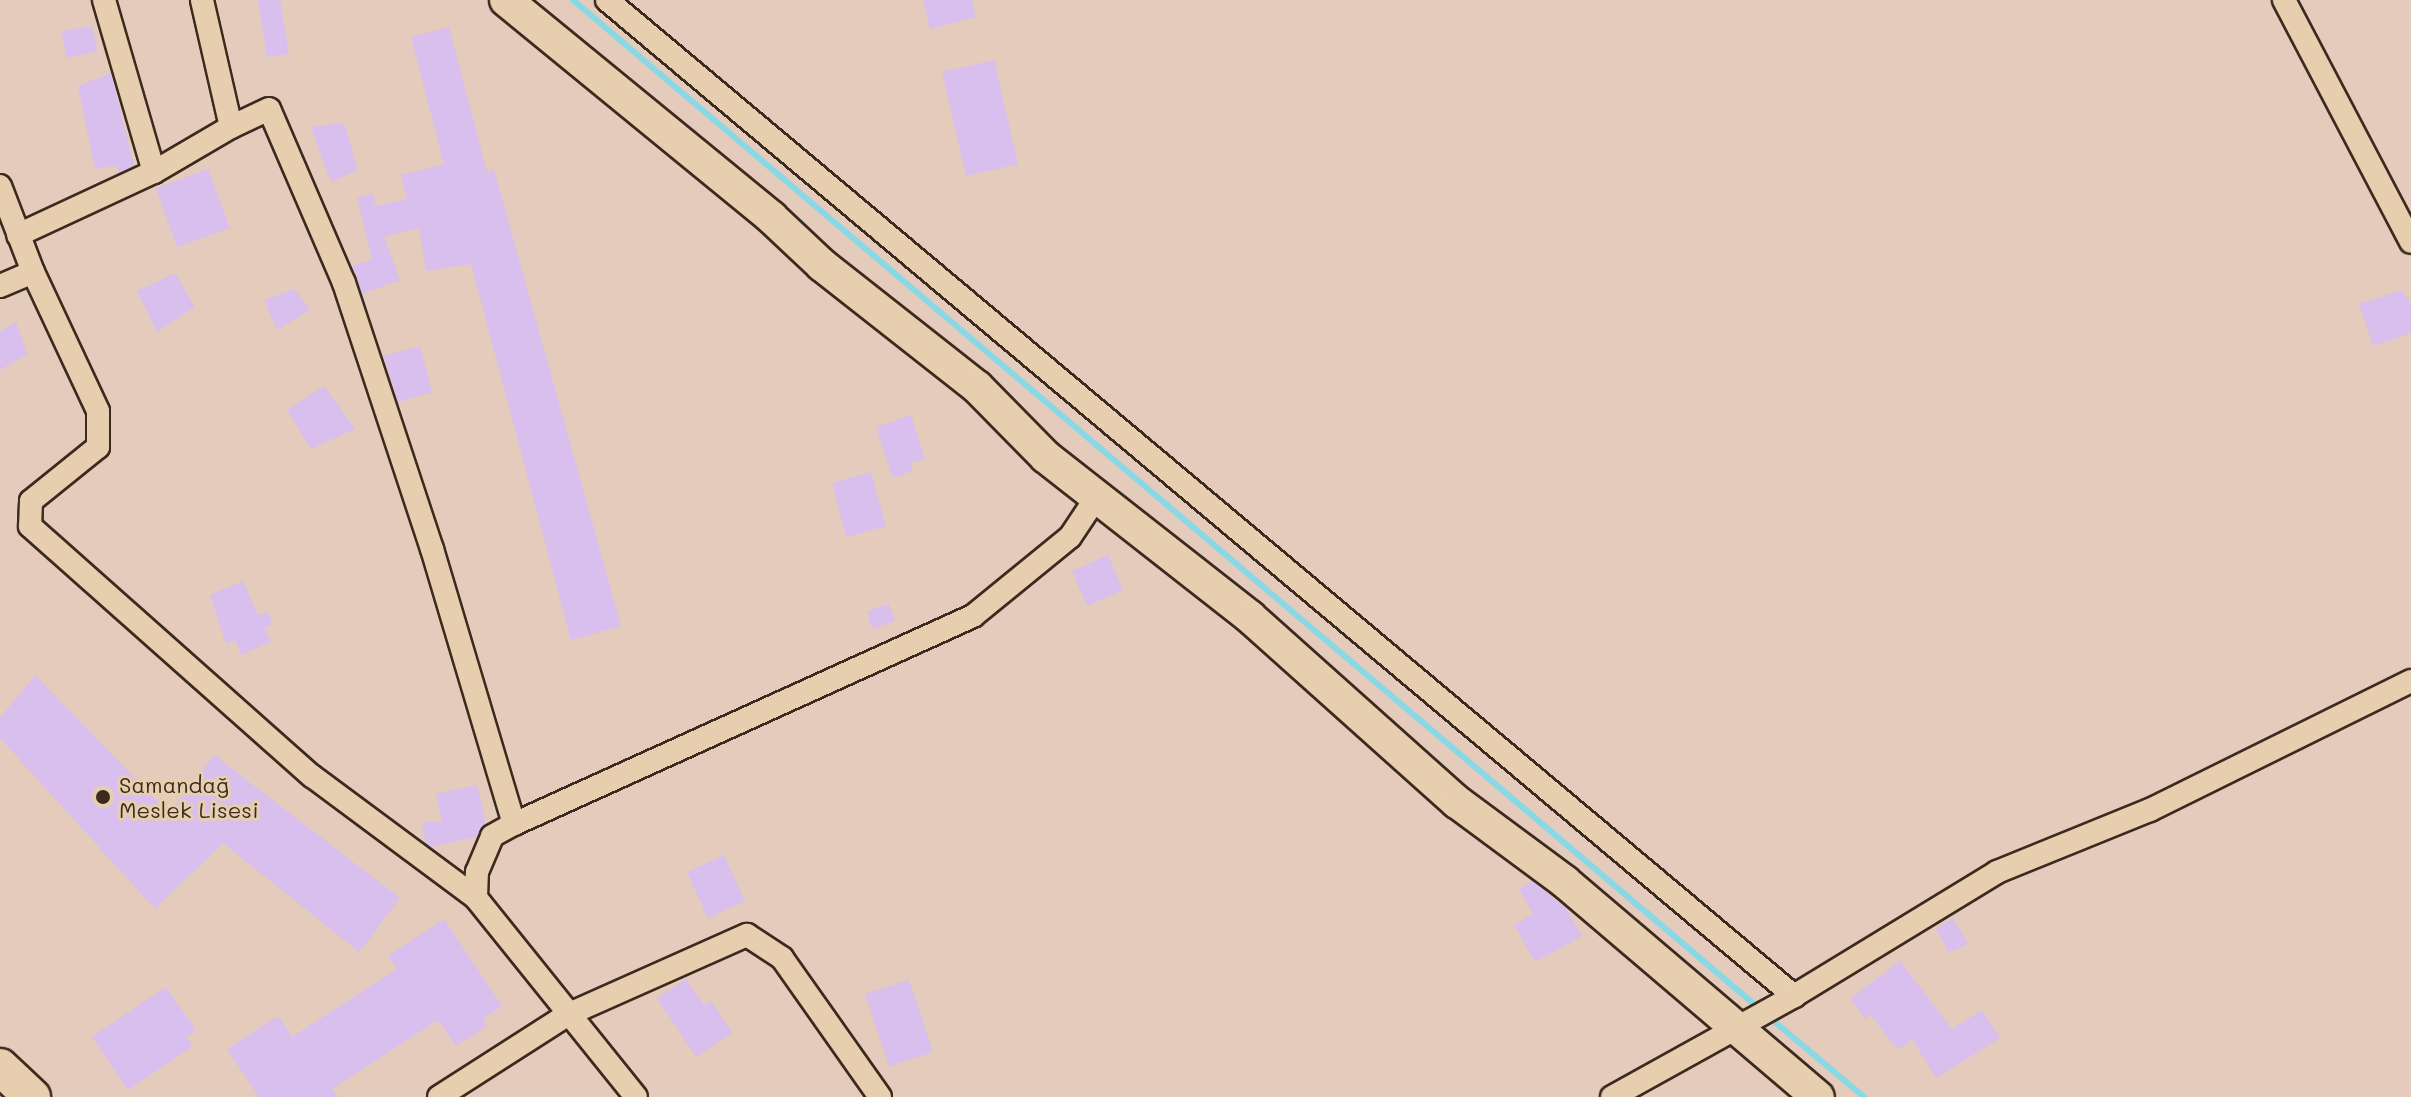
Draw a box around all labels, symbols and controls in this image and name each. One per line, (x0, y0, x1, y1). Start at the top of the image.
place label: Samandağ Meslek Lisesi (119, 771, 259, 822)
marker: Samandağ Meslek Lisesi (94, 788, 112, 806)

